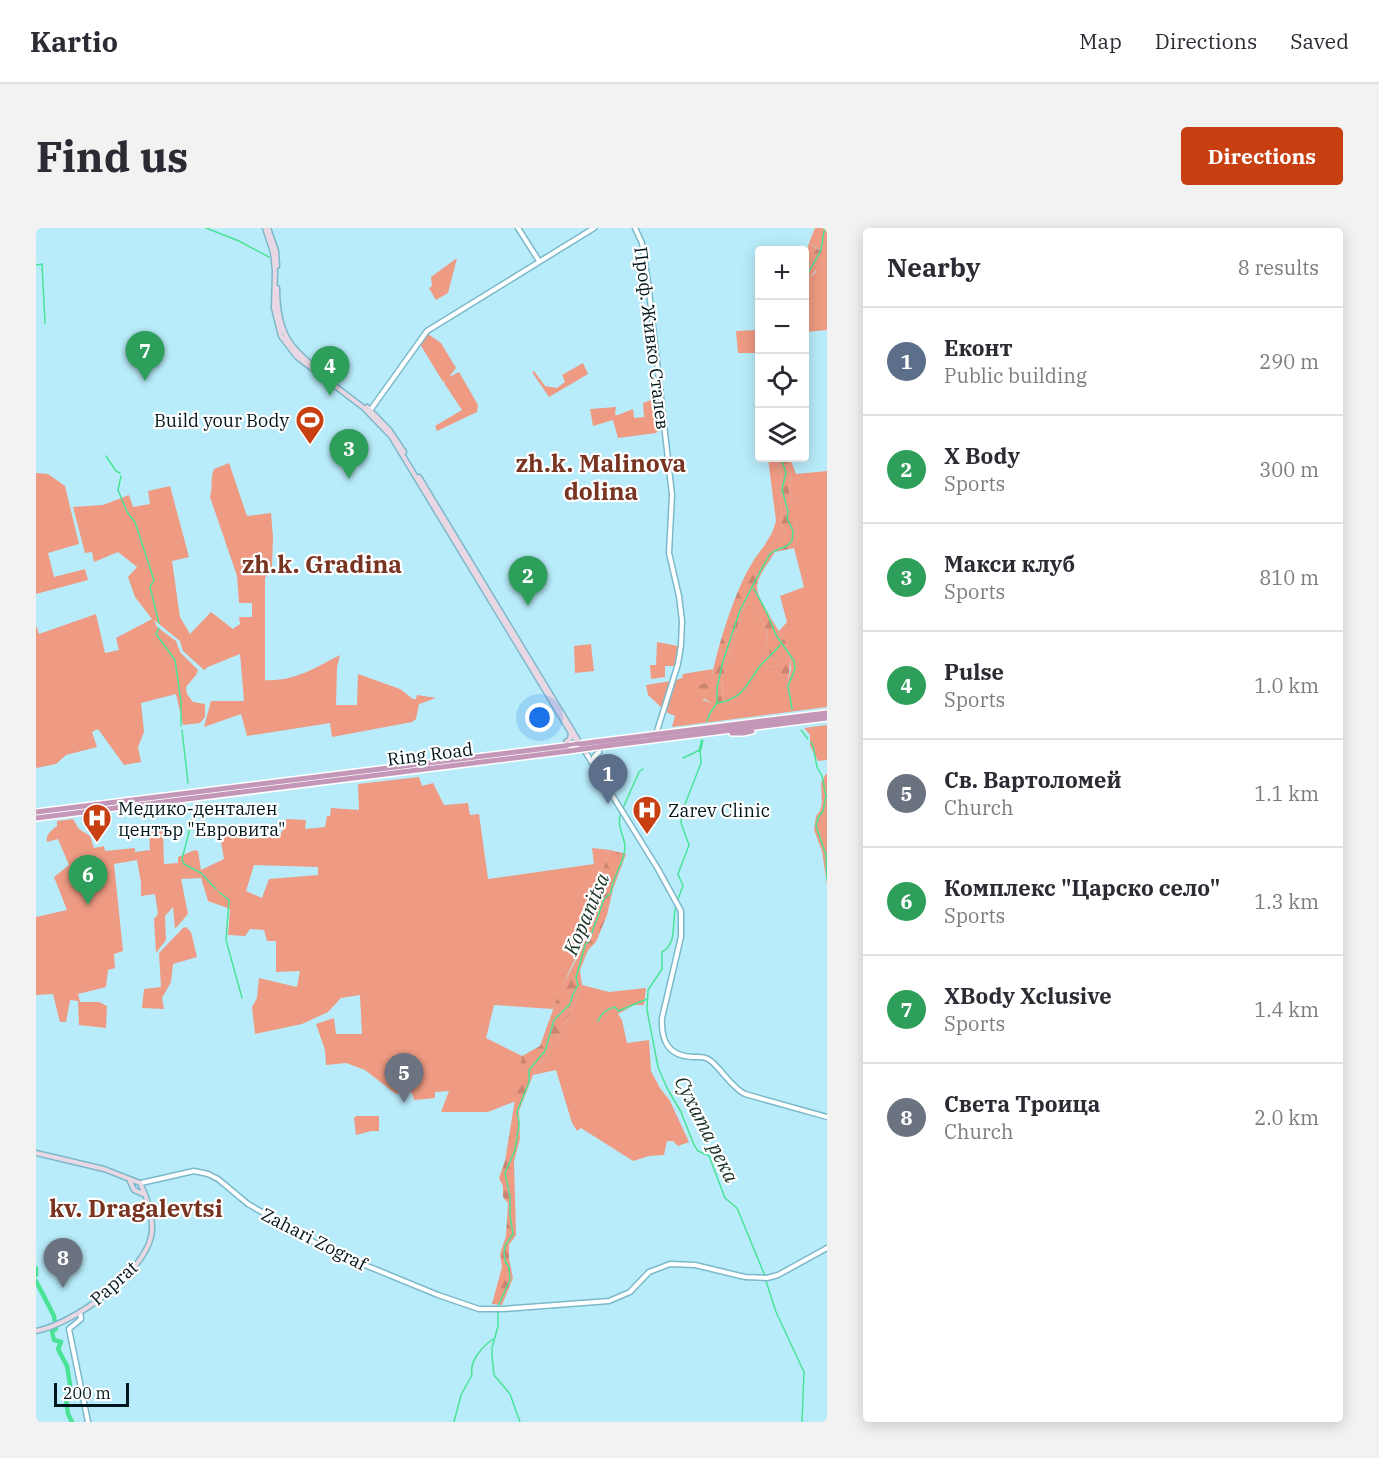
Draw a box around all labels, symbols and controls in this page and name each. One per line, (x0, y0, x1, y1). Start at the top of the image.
text: Kartio (30, 23, 118, 60)
text: Map (1079, 27, 1122, 55)
text: Directions (1155, 27, 1257, 55)
text: Saved (1290, 27, 1349, 55)
button: Directions (1181, 127, 1343, 185)
text: Find us (36, 129, 188, 184)
street label: Проф. Живко Сталев (629, 245, 675, 431)
map controls (755, 246, 809, 462)
button: + (755, 246, 809, 300)
text: Nearby (887, 250, 981, 284)
text: 8 results (1238, 254, 1319, 281)
button: − (755, 300, 809, 354)
pin: 7 (126, 332, 164, 381)
text: Еконт (944, 333, 1013, 362)
pin: 4 (310, 346, 350, 396)
text: 1 (901, 348, 913, 375)
text: 290 m (1259, 348, 1319, 375)
button: locate (755, 354, 809, 408)
text: Public building (944, 362, 1087, 389)
sports icon: Build your Body (294, 404, 326, 446)
button: layers (755, 408, 809, 462)
place label: Build your Body (154, 409, 289, 432)
pin: 3 (330, 430, 368, 479)
text: X Body (944, 441, 1020, 470)
district label: zh.k. Malinova dolina (516, 447, 687, 507)
text: 2 (901, 456, 913, 483)
text: 300 m (1259, 456, 1319, 483)
text: Sports (944, 470, 1005, 497)
district label: zh.k. Gradina (242, 548, 402, 580)
text: Макси клуб (944, 549, 1075, 578)
pin: 2 (508, 556, 548, 606)
text: 3 (901, 564, 913, 591)
text: 810 m (1259, 564, 1319, 591)
text: Sports (944, 578, 1005, 605)
text: Pulse (944, 657, 1004, 686)
text: 4 (901, 672, 913, 699)
text: 1.0 km (1254, 672, 1319, 699)
text: Sports (944, 686, 1005, 713)
your location (525, 703, 554, 732)
street label: Ring Road (386, 737, 474, 771)
pin: 1 (588, 754, 628, 804)
text: Св. Вартоломей (944, 765, 1122, 794)
text: 5 (901, 780, 913, 807)
text: 1.1 km (1254, 780, 1319, 807)
hospital icon: Zarev Clinic (631, 794, 663, 836)
text: Church (944, 794, 1014, 821)
place label: Медико-дентален център "Евровита" (118, 797, 286, 841)
place label: Zarev Clinic (668, 799, 770, 822)
hospital icon: Медико-дентален център "Евровита" (81, 802, 113, 844)
pin: 6 (68, 856, 108, 905)
water label: Kopanitsa (556, 869, 615, 960)
text: Комплекс "Царско село" (944, 873, 1220, 902)
text: 6 (901, 888, 913, 915)
text: 1.3 km (1254, 888, 1319, 915)
text: Sports (944, 902, 1005, 929)
text: XBody Xclusive (944, 981, 1112, 1010)
text: 7 (901, 996, 913, 1023)
text: 1.4 km (1254, 996, 1319, 1023)
text: Sports (944, 1010, 1005, 1037)
pin: 5 (384, 1054, 424, 1103)
water label: Сухата река (669, 1071, 745, 1187)
text: Света Троица (944, 1089, 1100, 1118)
text: 8 (901, 1104, 913, 1131)
text: 2.0 km (1254, 1104, 1319, 1131)
text: Church (944, 1118, 1014, 1145)
district label: kv. Dragalevtsi (49, 1192, 223, 1224)
street label: Zahari Zograf (257, 1203, 372, 1276)
pin: 8 (44, 1238, 82, 1288)
street label: Paprat (86, 1256, 142, 1310)
scale bar (54, 1380, 129, 1408)
text: 200 m (63, 1383, 111, 1403)

